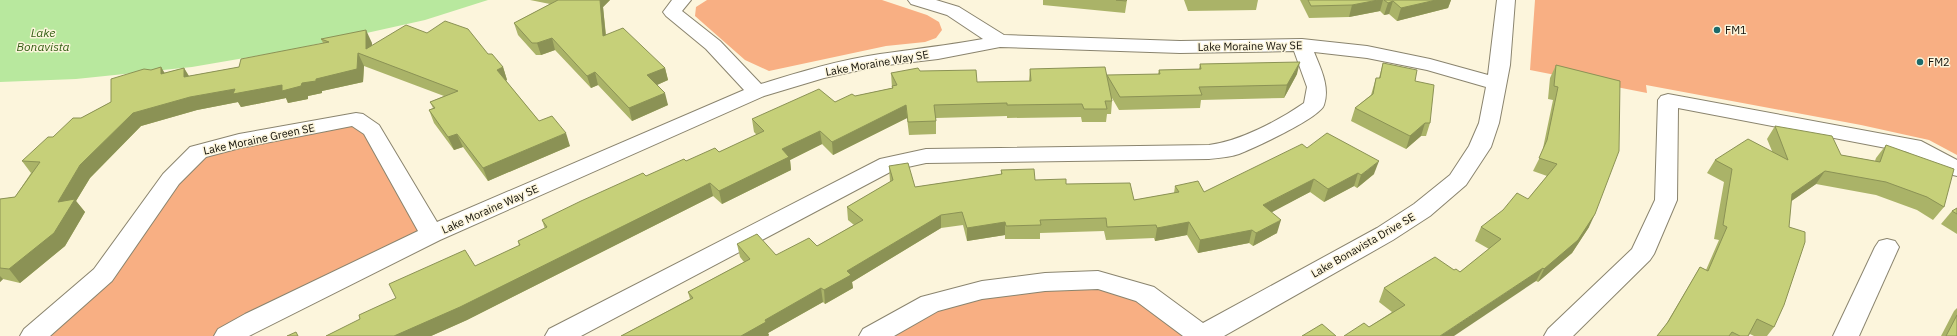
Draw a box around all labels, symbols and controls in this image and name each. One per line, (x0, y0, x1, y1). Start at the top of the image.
place label: FM1 (1725, 23, 1747, 37)
water label: Lake Bonavista (17, 25, 69, 54)
marker: FM1 (1712, 25, 1722, 35)
street label: Lake Moraine Way SE (1198, 38, 1302, 54)
street label: Lake Moraine Way SE (824, 47, 930, 79)
place label: FM2 (1928, 55, 1950, 69)
marker: FM2 (1915, 57, 1925, 67)
street label: Lake Moraine Green SE (202, 120, 316, 158)
street label: Lake Moraine Way SE (439, 181, 541, 237)
street label: Lake Bonavista Drive SE (1309, 210, 1417, 280)

